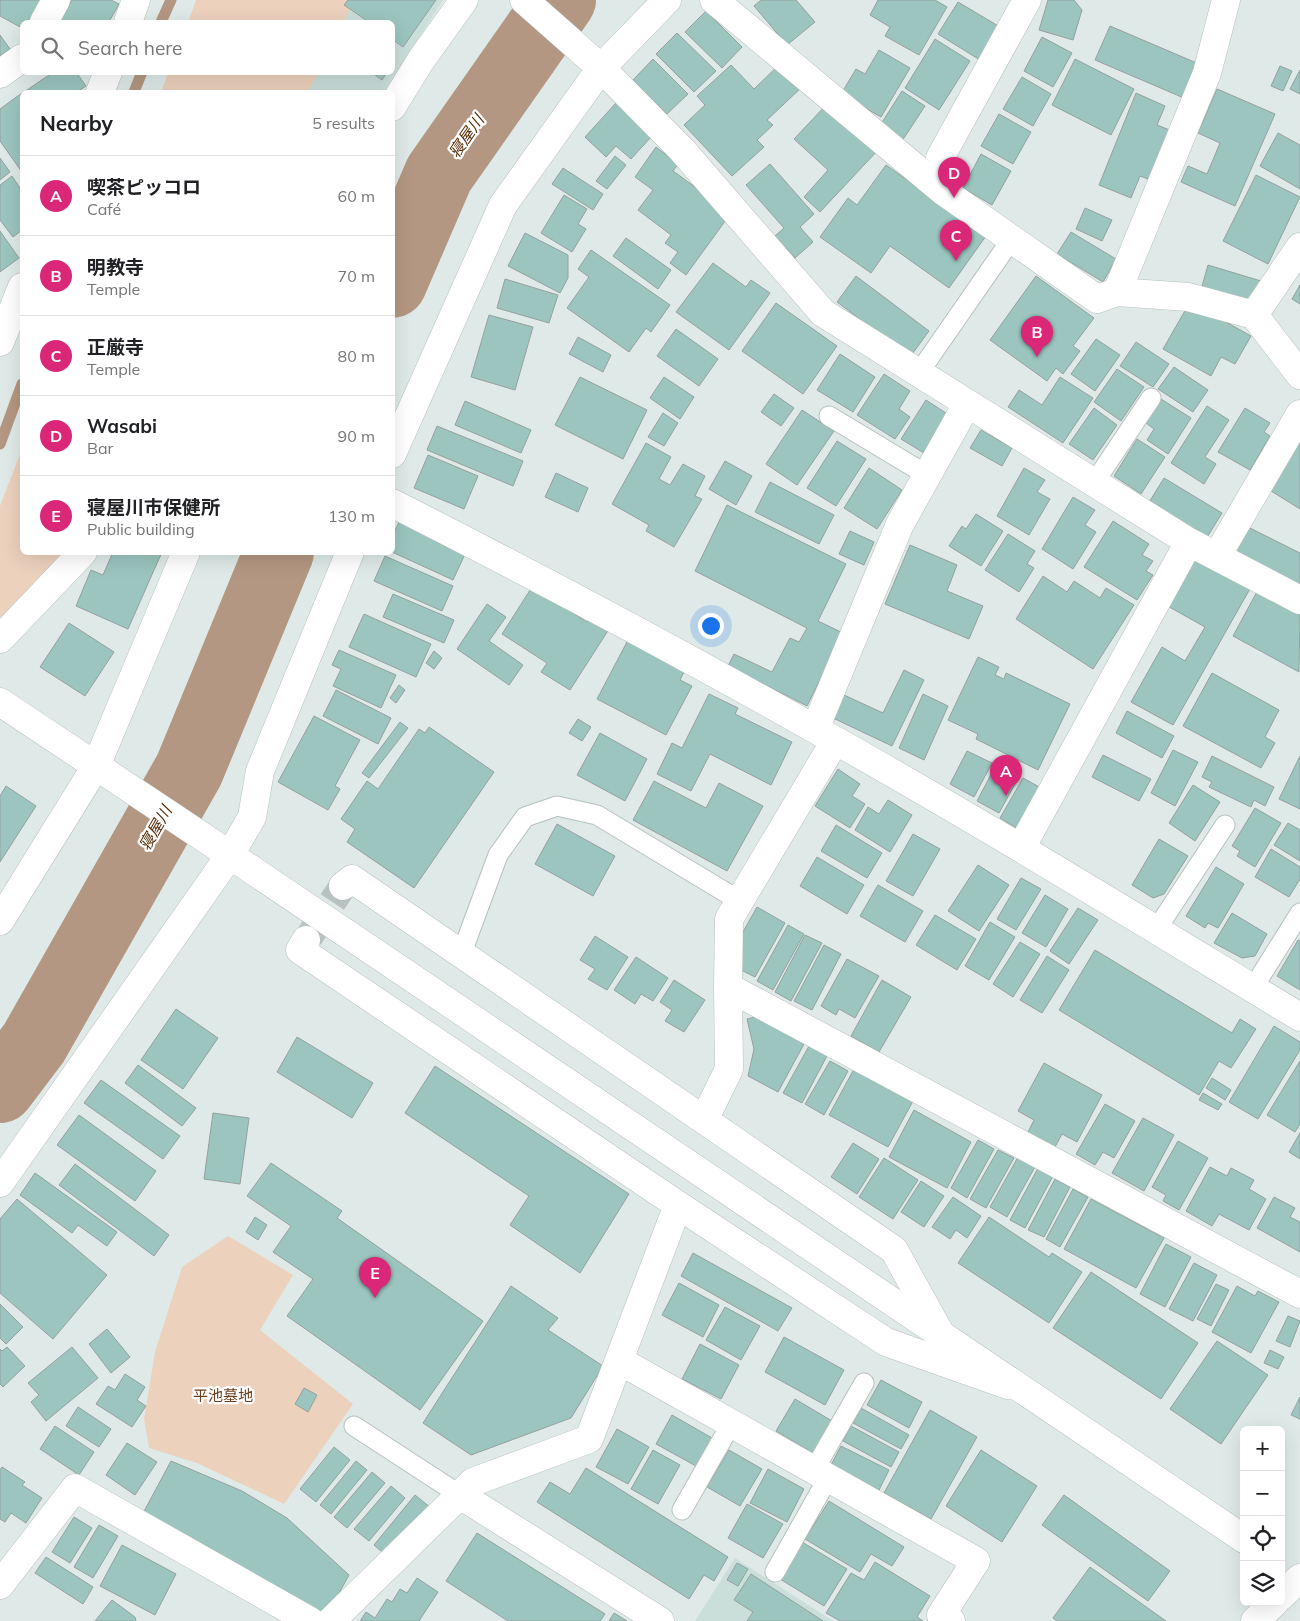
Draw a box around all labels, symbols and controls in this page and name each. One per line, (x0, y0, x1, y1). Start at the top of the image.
search box (20, 20, 395, 75)
icon: search (38, 34, 66, 62)
text: Search here (78, 36, 182, 60)
water label: 寝屋川 (444, 109, 489, 161)
text: Nearby (40, 110, 113, 136)
text: 5 results (312, 113, 375, 133)
pin: D (938, 157, 970, 198)
text: 喫茶ピッコロ (87, 175, 201, 199)
text: A (50, 186, 62, 206)
text: 60 m (338, 186, 375, 206)
text: Café (87, 199, 121, 219)
pin: C (940, 220, 972, 261)
text: 明教寺 (87, 255, 144, 279)
text: B (50, 266, 62, 286)
text: 70 m (338, 266, 375, 286)
text: Temple (87, 279, 140, 299)
pin: B (1021, 316, 1053, 357)
text: 正厳寺 (87, 335, 144, 359)
text: C (51, 346, 61, 366)
text: 80 m (338, 346, 375, 366)
text: Temple (87, 359, 140, 379)
text: Wasabi (87, 414, 157, 438)
text: D (50, 426, 62, 446)
text: 90 m (338, 426, 375, 446)
text: Bar (87, 438, 113, 458)
text: 寝屋川市保健所 (87, 495, 220, 519)
text: E (51, 506, 61, 526)
text: 130 m (328, 506, 375, 526)
text: Public building (87, 519, 195, 539)
your location (698, 613, 724, 639)
pin: A (990, 755, 1022, 796)
water label: 寝屋川 (134, 800, 177, 854)
pin: E (359, 1257, 391, 1298)
park label: 平池墓地 (193, 1386, 253, 1405)
map controls (1240, 1426, 1285, 1606)
button: + (1240, 1426, 1285, 1471)
button: − (1240, 1471, 1285, 1516)
button: locate (1240, 1516, 1285, 1561)
button: layers (1240, 1561, 1285, 1606)

